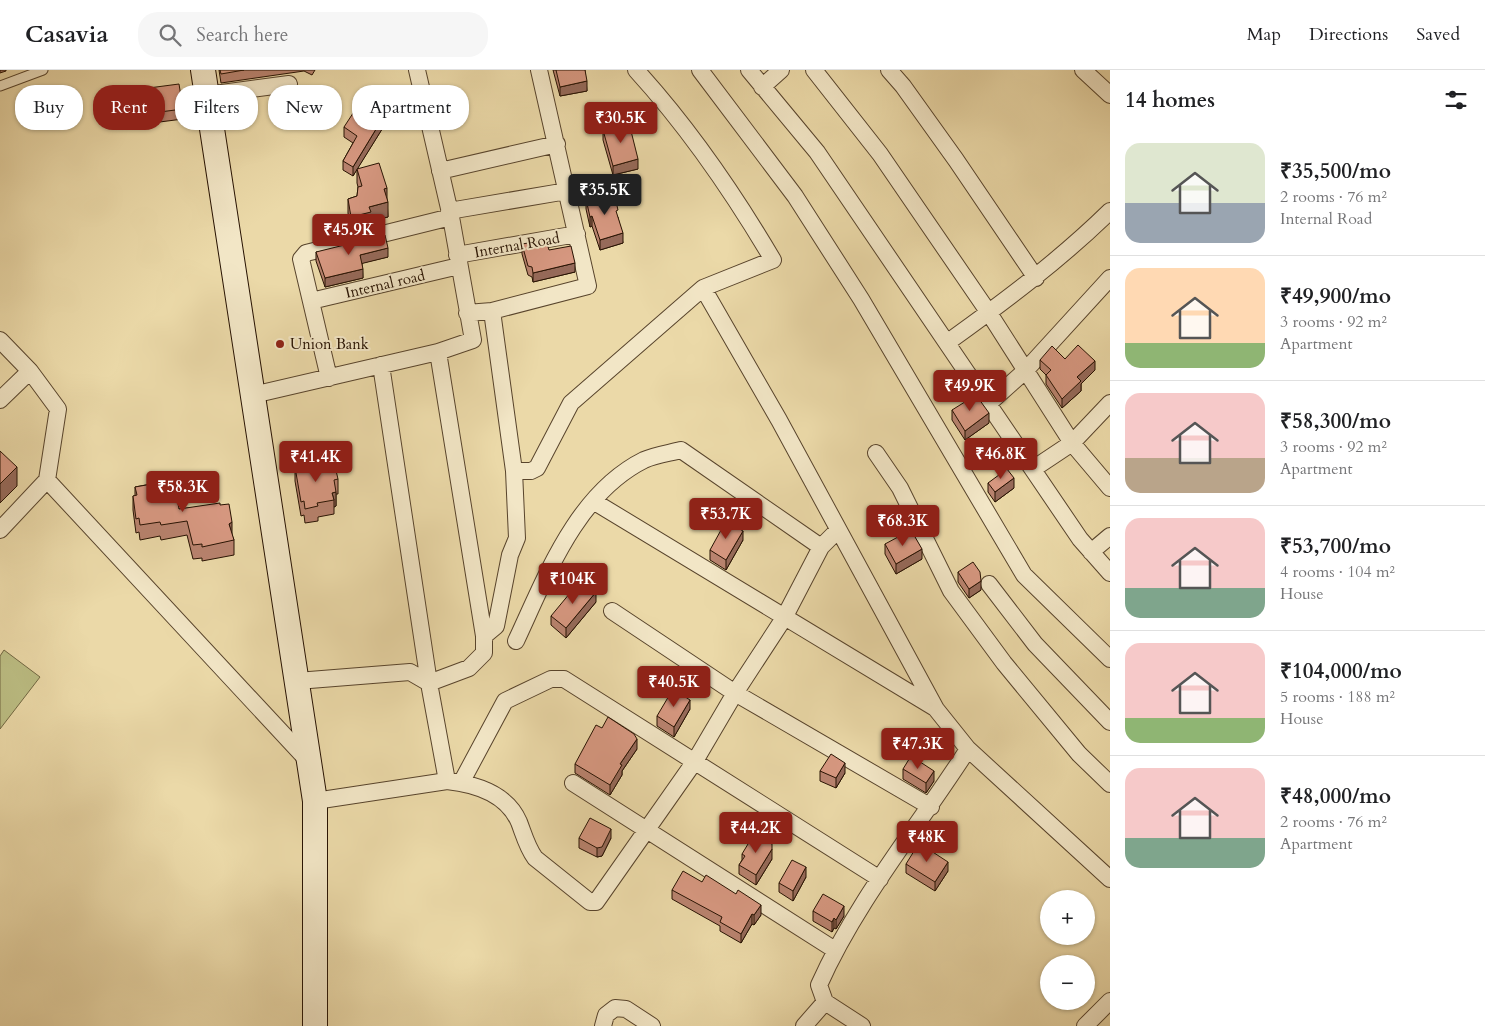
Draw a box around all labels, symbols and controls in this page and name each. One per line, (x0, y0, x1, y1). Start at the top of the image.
search box (138, 12, 488, 57)
text: Casavia (25, 18, 108, 51)
icon: search (156, 21, 184, 49)
text: Search here (196, 22, 288, 48)
text: Map (1247, 22, 1281, 47)
text: Directions (1309, 22, 1388, 47)
text: Saved (1416, 22, 1460, 47)
chip: Buy (15, 85, 83, 130)
chip: Rent (93, 85, 165, 130)
chip: Filters (175, 85, 258, 130)
chip: New (268, 85, 342, 130)
chip: Apartment (352, 85, 469, 130)
text: 14 homes (1125, 86, 1215, 115)
icon: filters (1442, 86, 1470, 114)
pin: ₹30.5K (580, 102, 662, 144)
text: ₹30.5K (595, 107, 647, 129)
text: ₹35,500/mo (1280, 157, 1391, 186)
icon: home (1165, 163, 1225, 223)
pin: ₹35.5K (564, 174, 646, 216)
text: ₹35.5K (579, 179, 631, 201)
text: 2 rooms · 76 m² (1280, 186, 1387, 208)
text: Internal Road (1280, 208, 1372, 230)
pin: ₹45.9K (308, 214, 390, 256)
text: ₹45.9K (323, 219, 375, 241)
street label: Internal Road (473, 228, 561, 262)
street label: Internal road (343, 265, 427, 303)
text: ₹49,900/mo (1280, 282, 1391, 311)
icon: home (1165, 288, 1225, 348)
text: 3 rooms · 92 m² (1280, 311, 1387, 333)
text: Apartment (1280, 333, 1353, 355)
place label: Union Bank (290, 334, 369, 354)
marker: Union Bank (274, 338, 286, 350)
pin: ₹49.9K (929, 370, 1011, 412)
text: ₹49.9K (944, 375, 996, 397)
text: ₹58,300/mo (1280, 407, 1391, 436)
icon: home (1165, 413, 1225, 473)
text: 3 rooms · 92 m² (1280, 436, 1387, 458)
pin: ₹46.8K (960, 438, 1042, 480)
pin: ₹41.4K (275, 440, 357, 483)
text: ₹46.8K (975, 443, 1027, 465)
text: ₹41.4K (290, 446, 342, 468)
text: Apartment (1280, 458, 1353, 480)
pin: ₹58.3K (142, 470, 224, 513)
text: ₹58.3K (157, 476, 209, 498)
pin: ₹53.7K (685, 498, 767, 540)
text: ₹53.7K (700, 503, 752, 525)
pin: ₹68.3K (862, 504, 944, 547)
text: ₹68.3K (877, 510, 929, 532)
text: ₹53,700/mo (1280, 532, 1391, 561)
icon: home (1165, 538, 1225, 598)
text: 4 rooms · 104 m² (1280, 561, 1395, 583)
pin: ₹104K (538, 562, 608, 605)
text: ₹104K (550, 568, 596, 590)
text: House (1280, 583, 1323, 605)
text: ₹104,000/mo (1280, 657, 1402, 686)
icon: home (1165, 663, 1225, 723)
pin: ₹40.5K (633, 666, 715, 708)
text: ₹40.5K (648, 671, 700, 693)
text: 5 rooms · 188 m² (1280, 686, 1395, 708)
text: House (1280, 708, 1323, 730)
pin: ₹47.3K (877, 728, 959, 770)
text: ₹47.3K (892, 733, 944, 755)
text: ₹48,000/mo (1280, 782, 1391, 811)
icon: home (1165, 788, 1225, 848)
text: 2 rooms · 76 m² (1280, 811, 1387, 833)
pin: ₹44.2K (715, 812, 797, 854)
text: ₹44.2K (730, 817, 782, 839)
pin: ₹48K (897, 820, 957, 863)
text: ₹48K (908, 826, 946, 848)
text: Apartment (1280, 833, 1353, 855)
map controls (1040, 890, 1095, 1010)
button: + (1040, 890, 1095, 945)
button: − (1040, 955, 1095, 1010)

